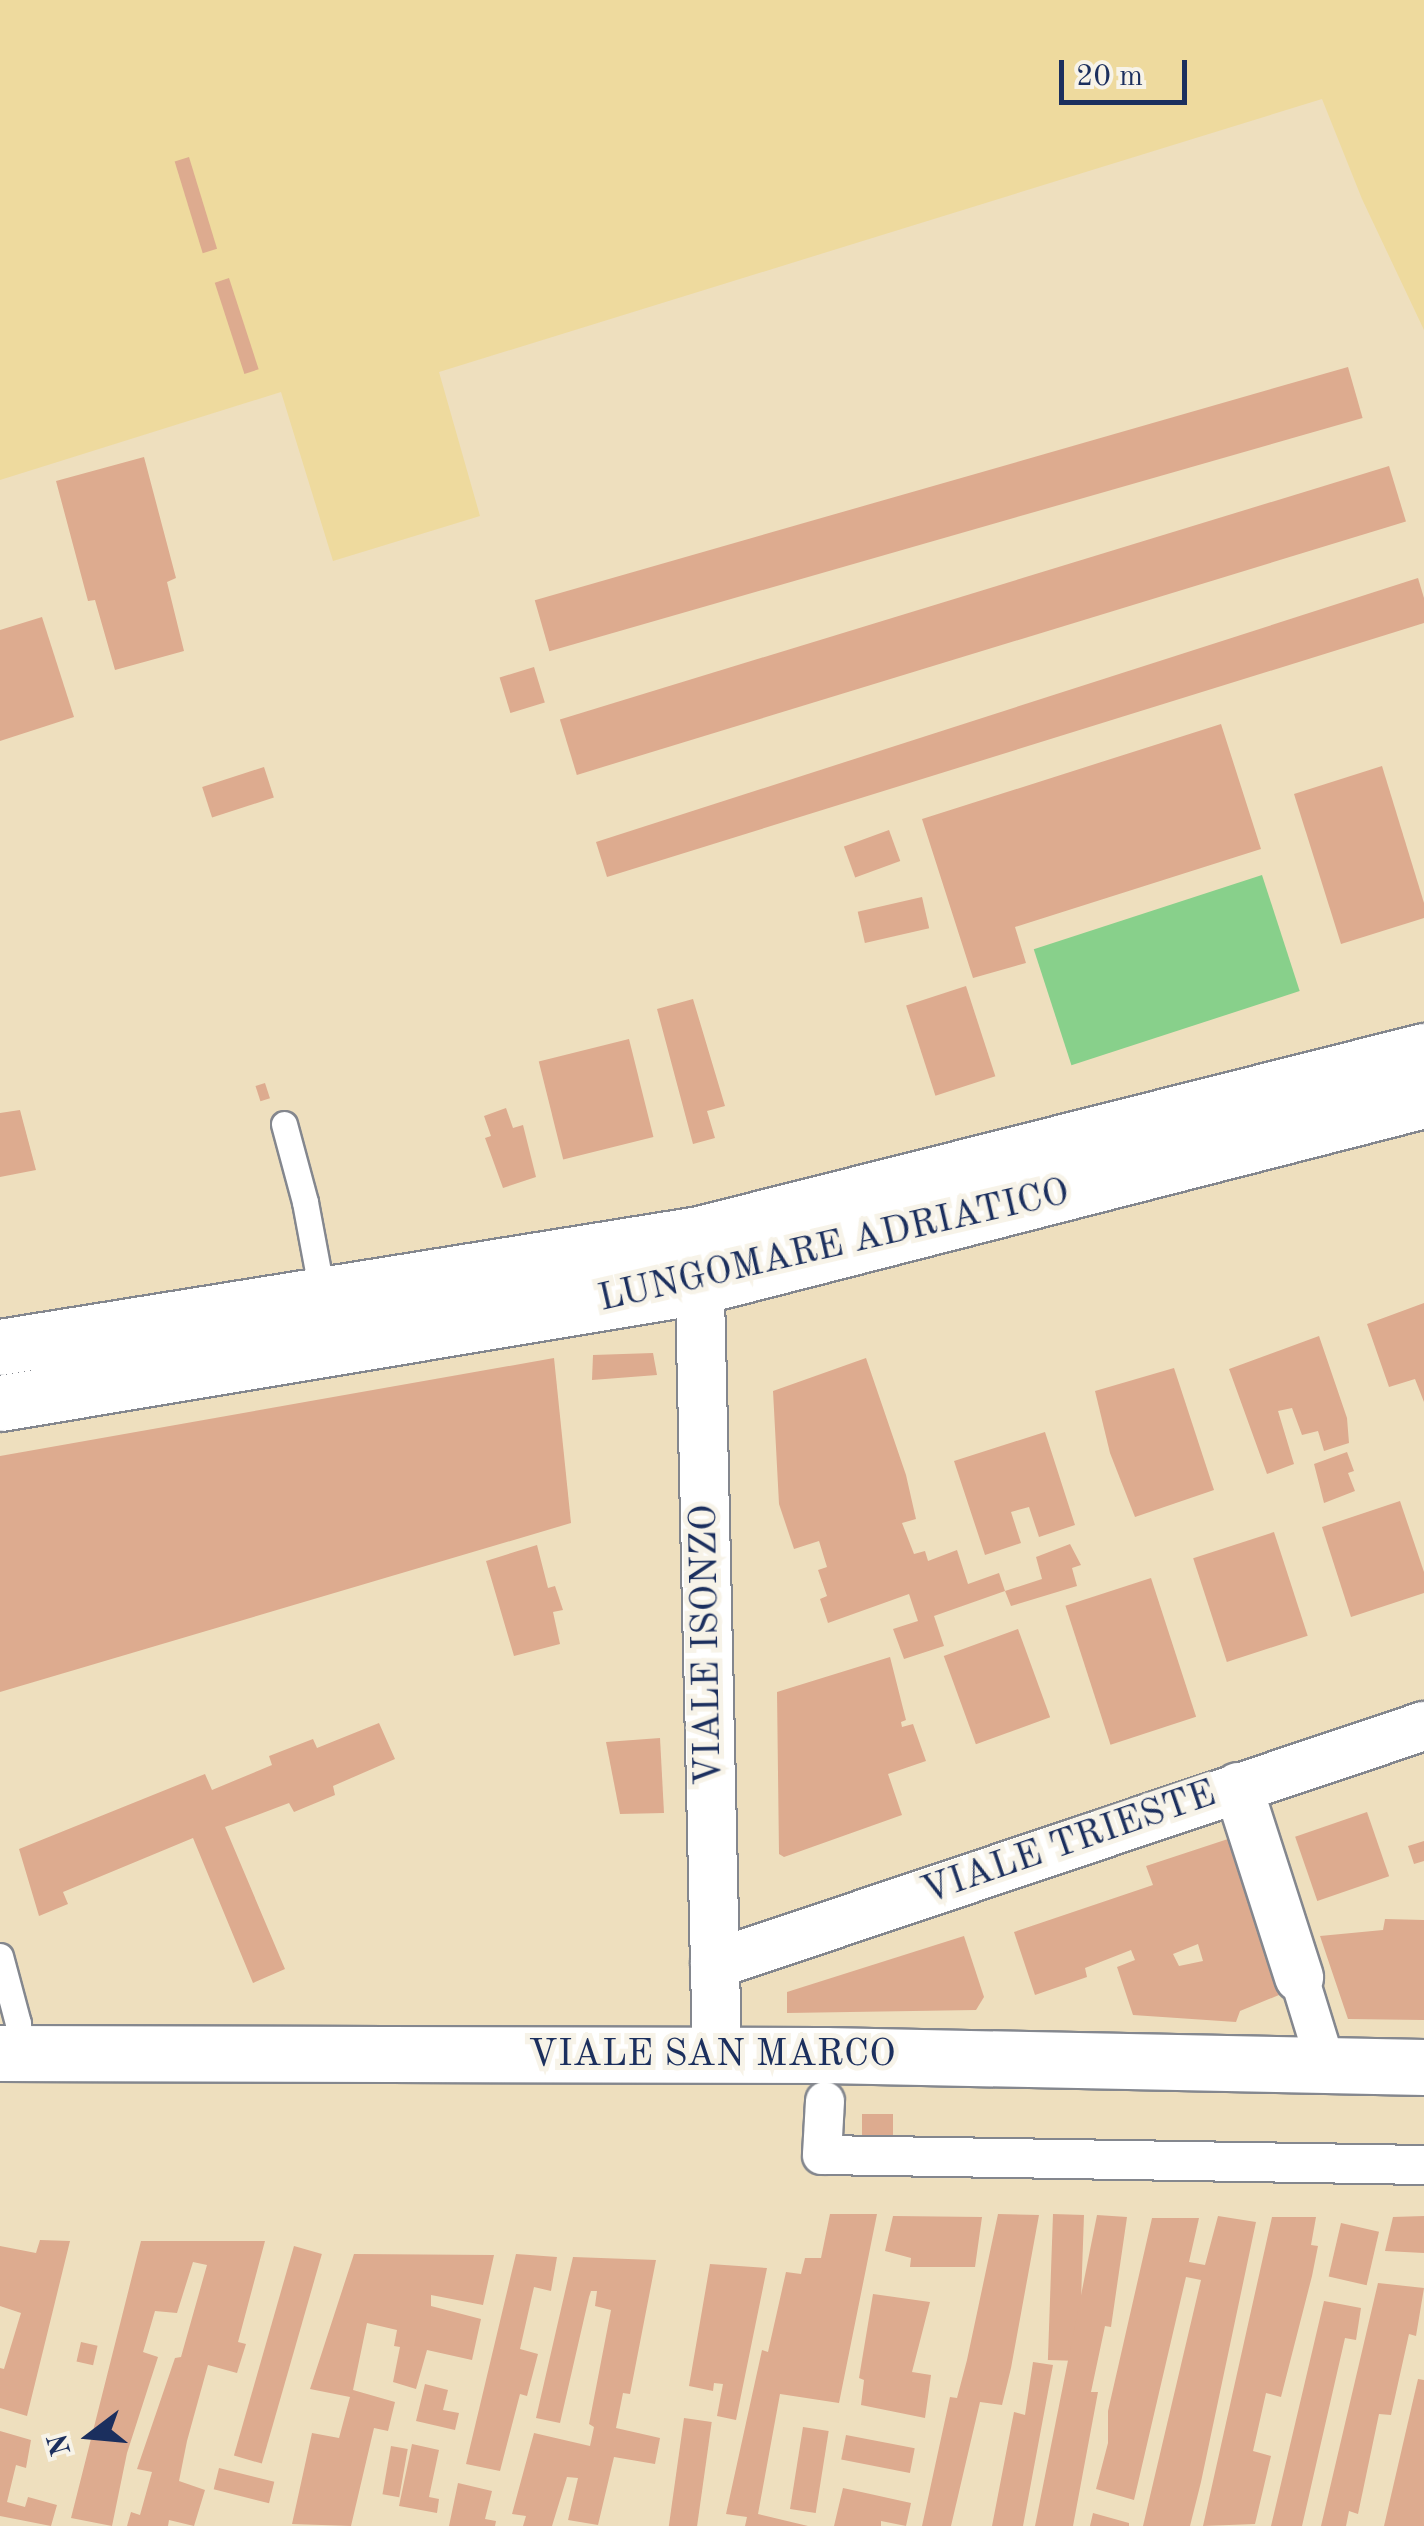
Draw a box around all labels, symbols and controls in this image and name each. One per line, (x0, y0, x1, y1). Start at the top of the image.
scale bar (1064, 40, 1192, 102)
text: 20 m (1076, 62, 1143, 92)
street label: LUNGOMARE ADRIATICO (594, 1171, 1074, 1323)
street label: VIALE ISONZO (683, 1504, 733, 1786)
street label: VIALE TRIESTE (916, 1772, 1222, 1916)
street label: VIALE SAN MARCO (528, 2033, 896, 2079)
north arrow (40, 2386, 140, 2486)
text: N (45, 2430, 78, 2458)

